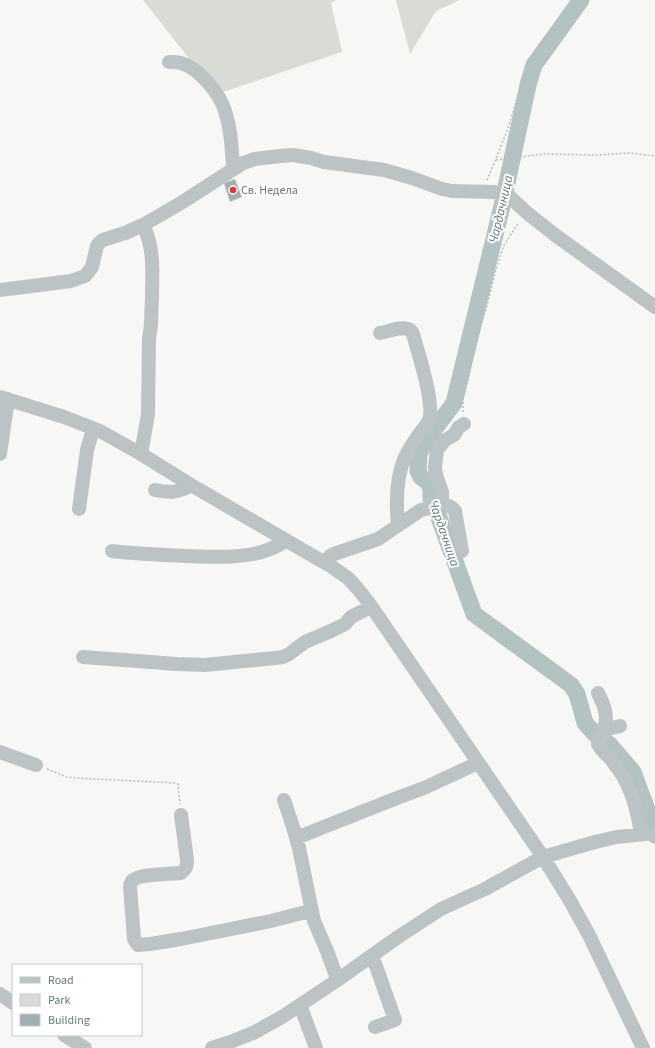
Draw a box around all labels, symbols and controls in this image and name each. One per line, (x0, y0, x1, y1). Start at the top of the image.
water label: Чардачница (484, 174, 518, 245)
place label: Св. Недела (241, 182, 298, 199)
marker: Св. Недела (228, 185, 238, 195)
water label: Чардачница (424, 498, 464, 569)
legend (12, 964, 142, 1036)
text: Road (48, 972, 74, 989)
text: Park (48, 992, 70, 1009)
text: Building (48, 1012, 90, 1029)

